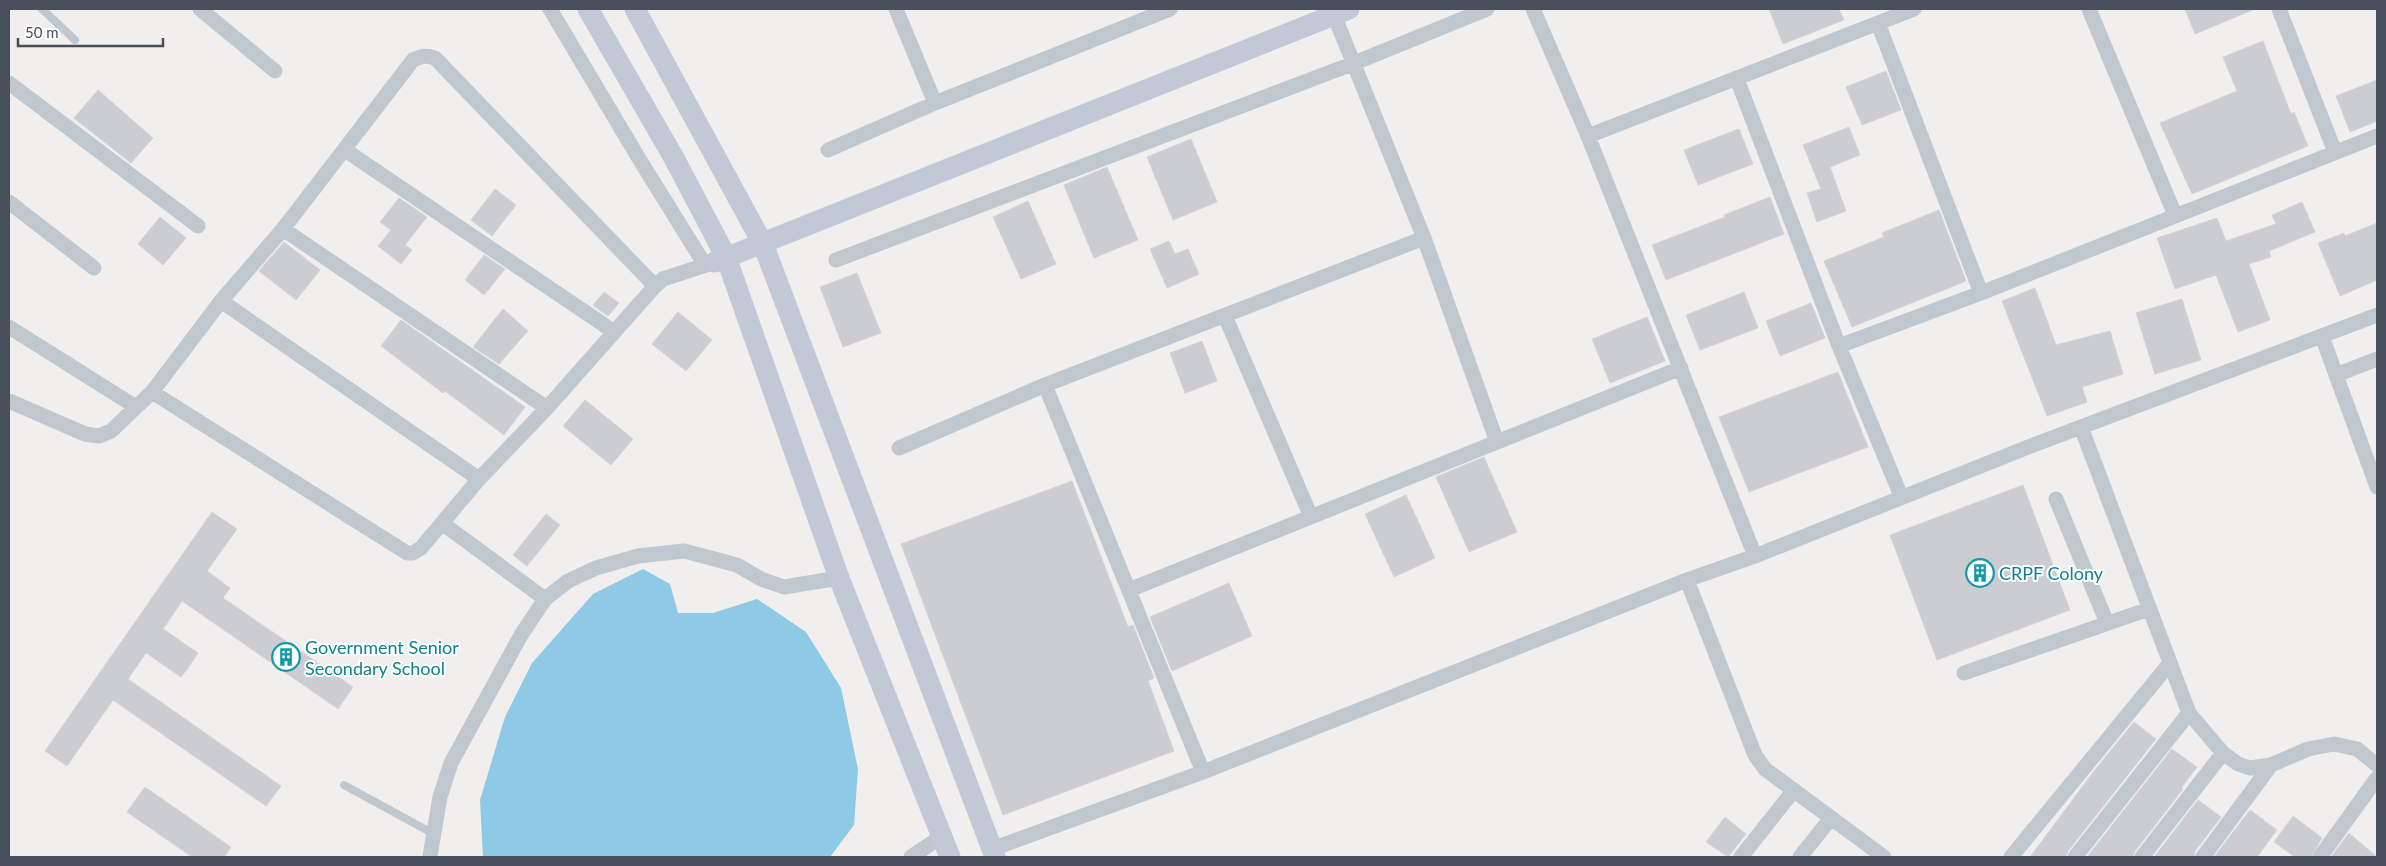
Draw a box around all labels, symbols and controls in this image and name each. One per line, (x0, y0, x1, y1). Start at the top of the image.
scale bar (18, 15, 162, 47)
text: 50 m (25, 23, 59, 41)
building icon: CRPF Colony (1965, 558, 1995, 588)
place label: CRPF Colony (1999, 562, 2104, 584)
place label: Government Senior Secondary School (305, 636, 459, 679)
building icon: Government Senior Secondary School (271, 642, 301, 672)

